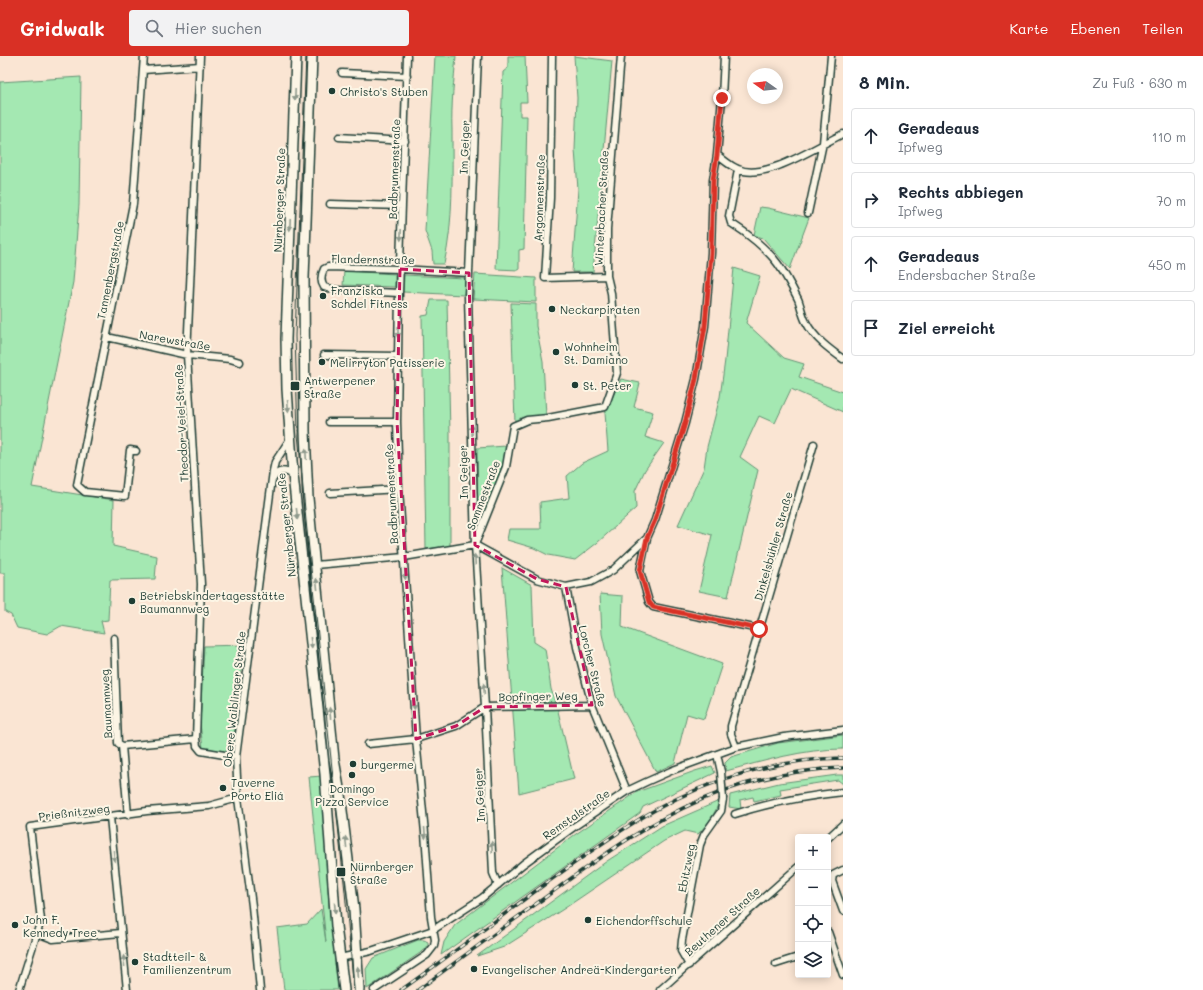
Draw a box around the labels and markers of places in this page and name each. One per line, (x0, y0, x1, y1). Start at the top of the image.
place label: Christo's Stuben (340, 84, 428, 99)
marker: Christo's Stuben (327, 86, 337, 96)
place label: Franziska Schdel Fitness (331, 283, 408, 311)
marker: Franziska Schdel Fitness (318, 291, 328, 301)
place label: Neckarpiraten (560, 302, 640, 317)
marker: Neckarpiraten (547, 304, 557, 314)
place label: Wohnheim St. Damiano (564, 339, 628, 367)
marker: Wohnheim St. Damiano (551, 347, 561, 357)
place label: Melirryton Patisserie (330, 355, 445, 370)
marker: Melirryton Patisserie (317, 357, 327, 367)
place label: Antwerpener Straße (304, 373, 375, 401)
place label: St. Peter (583, 378, 632, 393)
marker: Antwerpener Straße (289, 380, 301, 392)
marker: St. Peter (570, 380, 580, 390)
place label: Betriebskindertagesstätte Baumannweg (140, 588, 285, 616)
marker: Betriebskindertagesstätte Baumannweg (127, 596, 137, 606)
place label: burgerme (361, 757, 414, 772)
marker: burgerme (348, 759, 358, 769)
marker: Domingo Pizza Service (347, 770, 357, 780)
place label: Taverne Porto Eliá (231, 775, 284, 803)
place label: Domingo Pizza Service (315, 781, 389, 809)
marker: Taverne Porto Eliá (218, 783, 228, 793)
place label: Nürnberger Straße (350, 859, 414, 887)
marker: Nürnberger Straße (335, 866, 347, 878)
place label: John F. Kennedy Tree (23, 912, 97, 940)
place label: Eichendorffschule (596, 913, 693, 928)
marker: Eichendorffschule (583, 915, 593, 925)
marker: John F. Kennedy Tree (10, 920, 20, 930)
place label: Stadtteil- & Familienzentrum (143, 949, 231, 977)
marker: Stadtteil- & Familienzentrum (130, 957, 140, 967)
place label: Evangelischer Andreä-Kindergarten (482, 962, 677, 977)
marker: Evangelischer Andreä-Kindergarten (469, 964, 479, 974)

